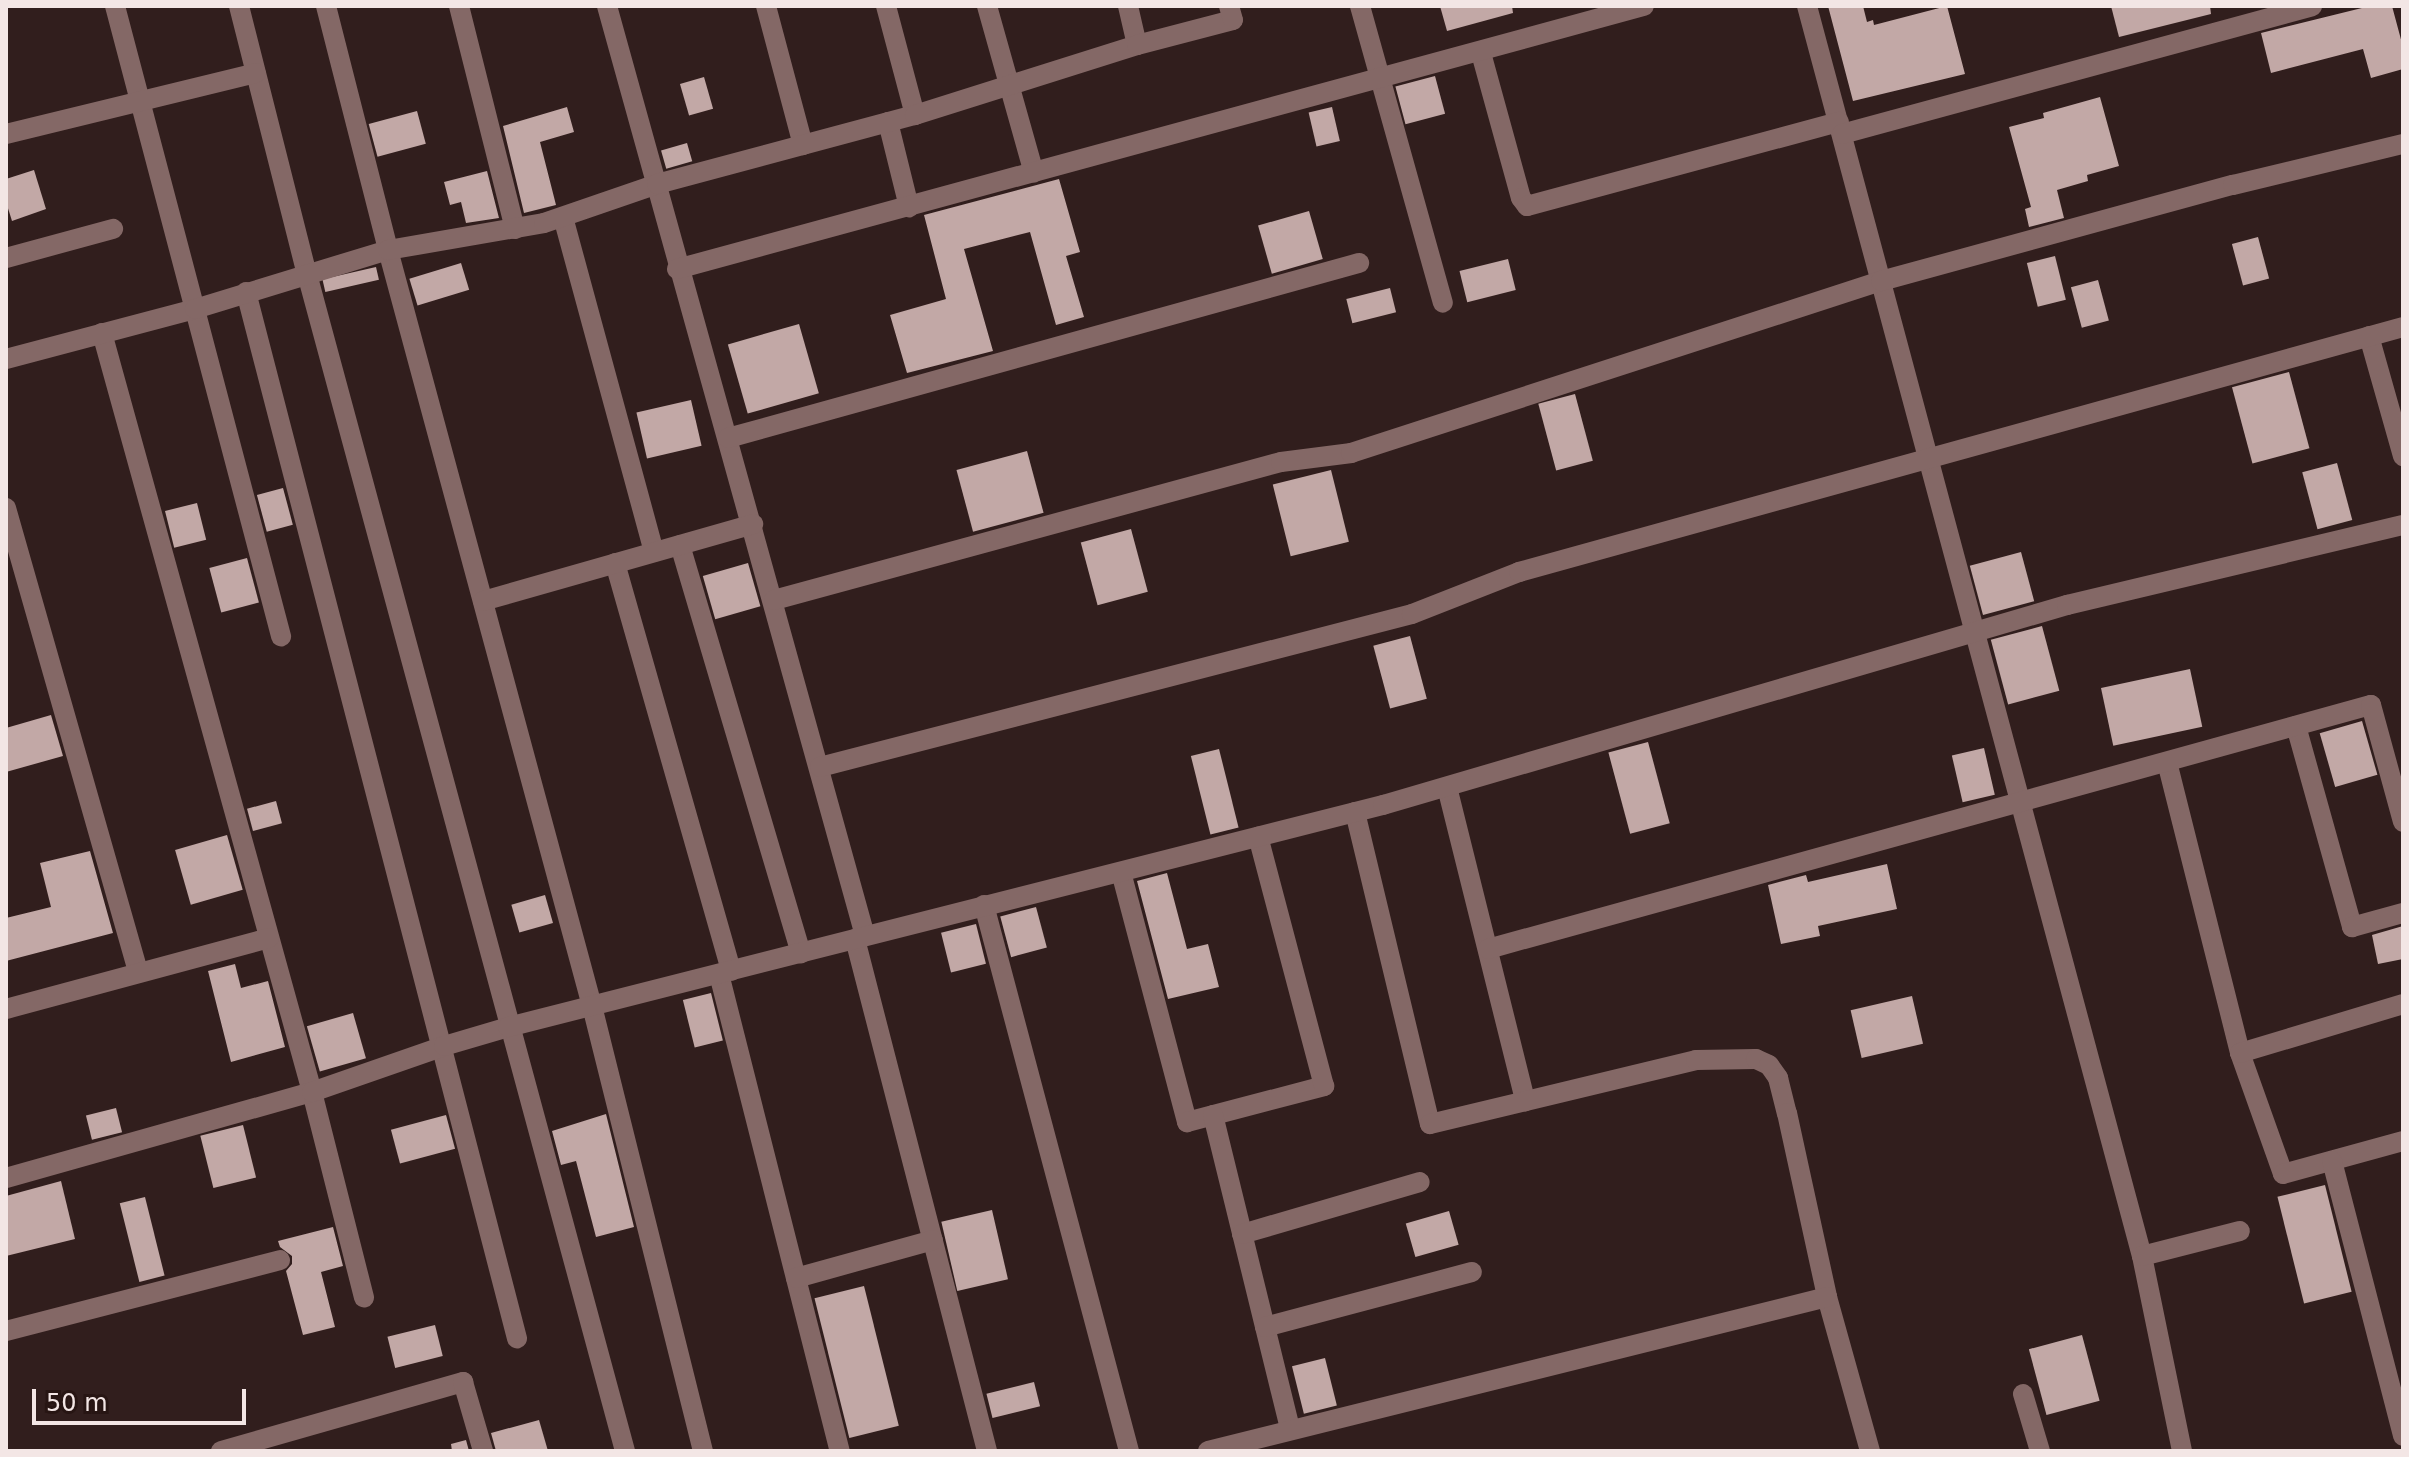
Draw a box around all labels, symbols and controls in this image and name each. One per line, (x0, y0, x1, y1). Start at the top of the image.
scale bar (36, 1373, 250, 1423)
text: 50 m (46, 1389, 108, 1417)

